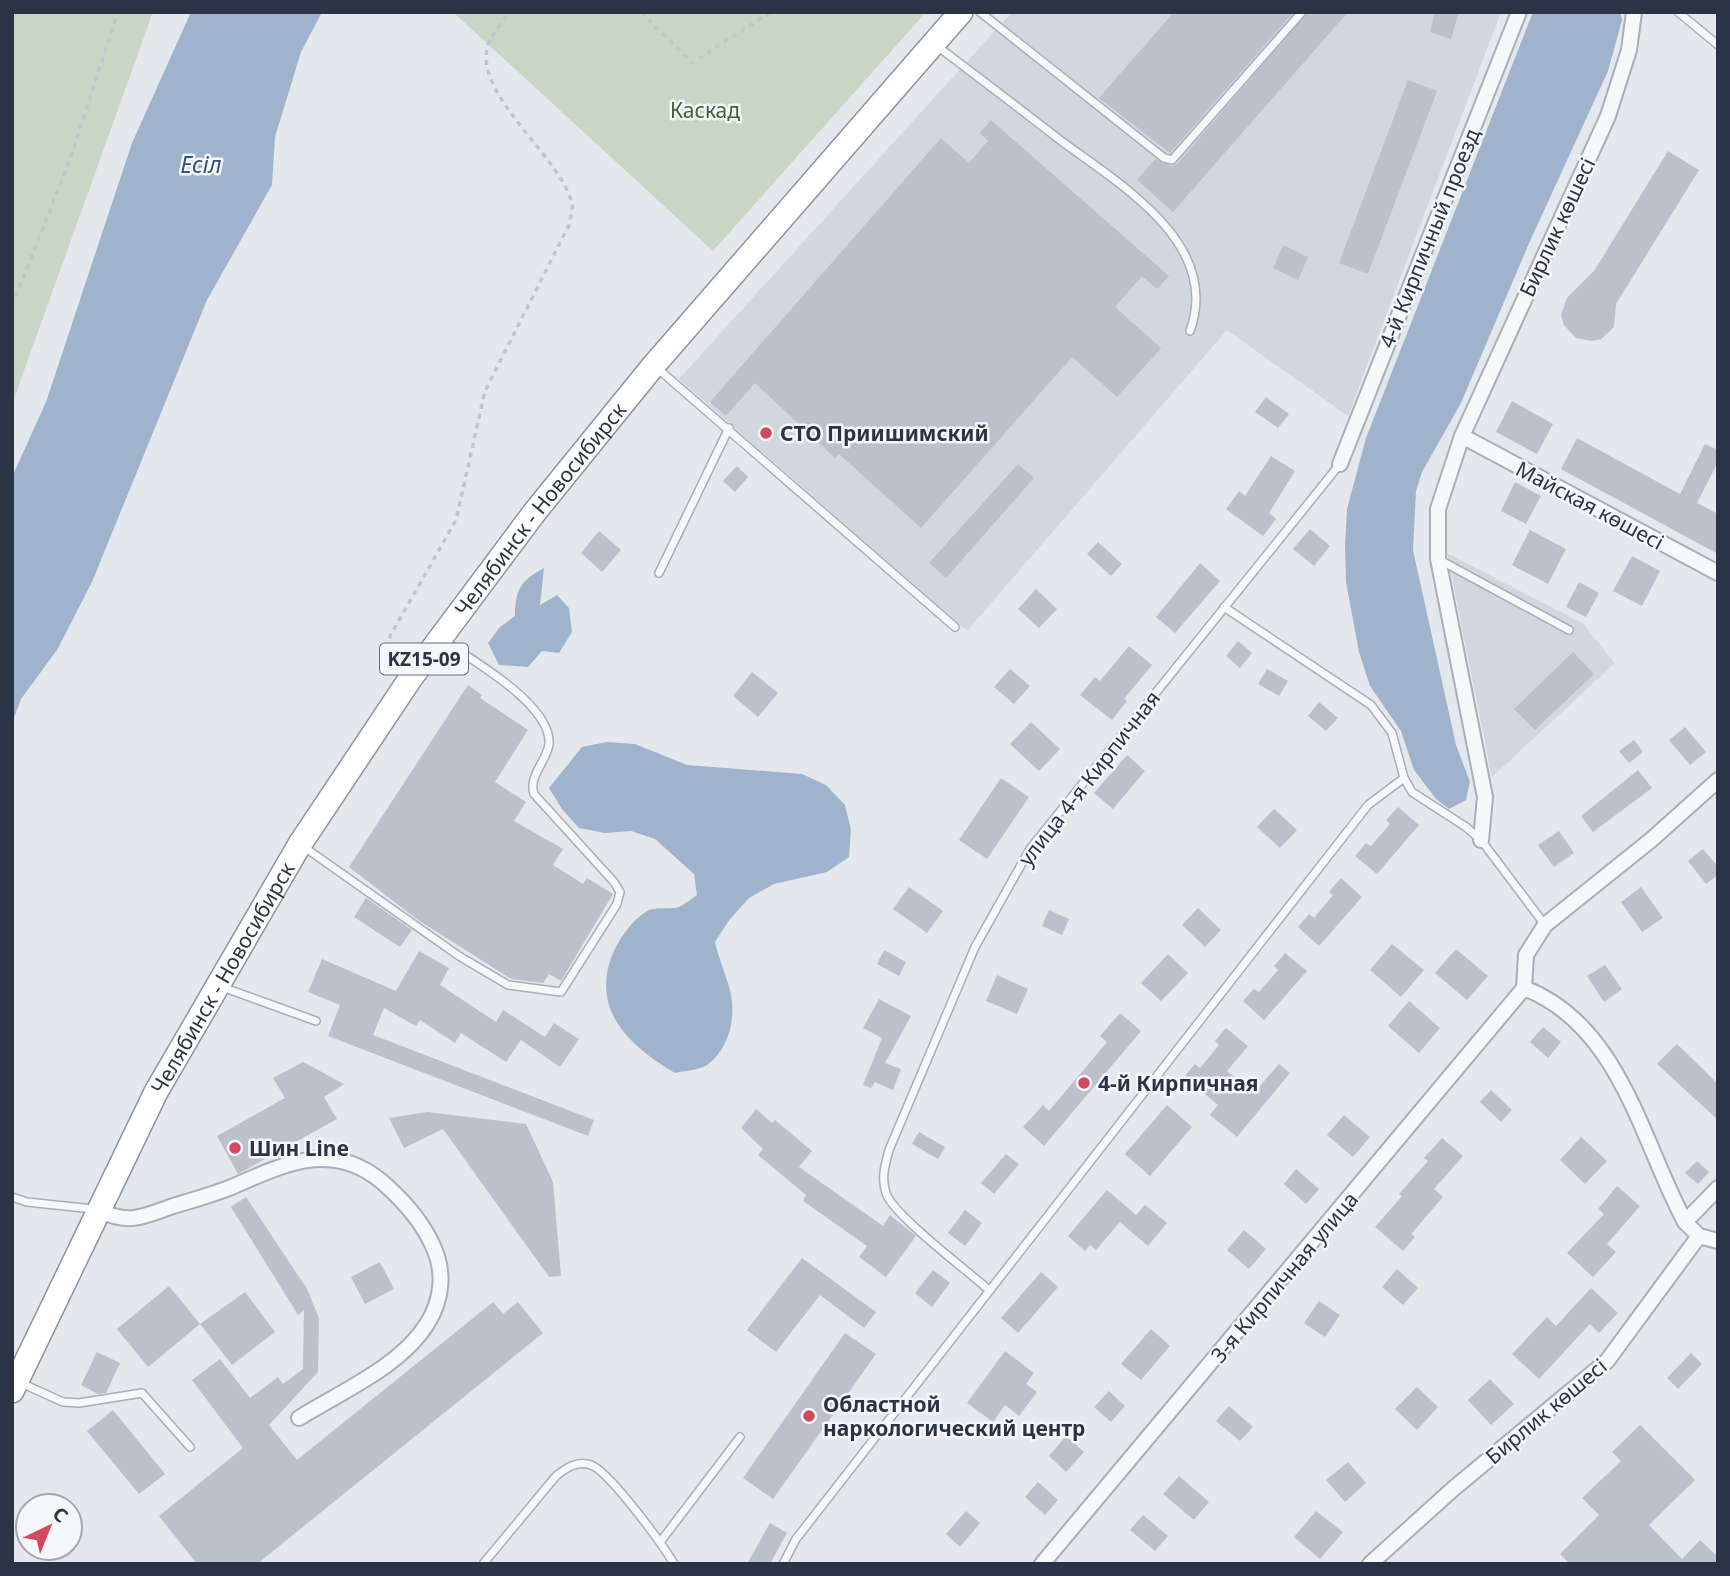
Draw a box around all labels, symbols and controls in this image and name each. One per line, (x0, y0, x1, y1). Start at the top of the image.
park label: Каскад (670, 96, 740, 124)
street label: 4-й Кирпичный проезд (1372, 124, 1486, 352)
water label: Есіл (180, 148, 222, 180)
street label: Бирлик көшесі (1513, 153, 1601, 301)
street label: Челябинск - Новосибирск (448, 396, 632, 621)
place label: СТО Приишимский (780, 419, 989, 447)
marker: СТО Приишимский (758, 425, 774, 441)
street label: Майская көшесі (1511, 454, 1669, 556)
road number: KZ15-09 (380, 644, 468, 674)
street label: улица 4-я Кирпичная (1012, 685, 1166, 871)
street label: Челябинск - Новосибирск (144, 857, 301, 1099)
place label: 4-й Кирпичная (1098, 1069, 1259, 1097)
marker: 4-й Кирпичная (1076, 1075, 1092, 1091)
place label: Шин Line (249, 1134, 349, 1162)
marker: Шин Line (227, 1140, 243, 1156)
street label: 3-я Кирпичная улица (1204, 1186, 1364, 1368)
street label: Бирлик көшесі (1479, 1352, 1613, 1470)
place label: Областной наркологический центр (823, 1390, 1085, 1442)
marker: Областной наркологический центр (801, 1408, 817, 1424)
north arrow (14, 1492, 84, 1562)
text: С (47, 1501, 74, 1528)

